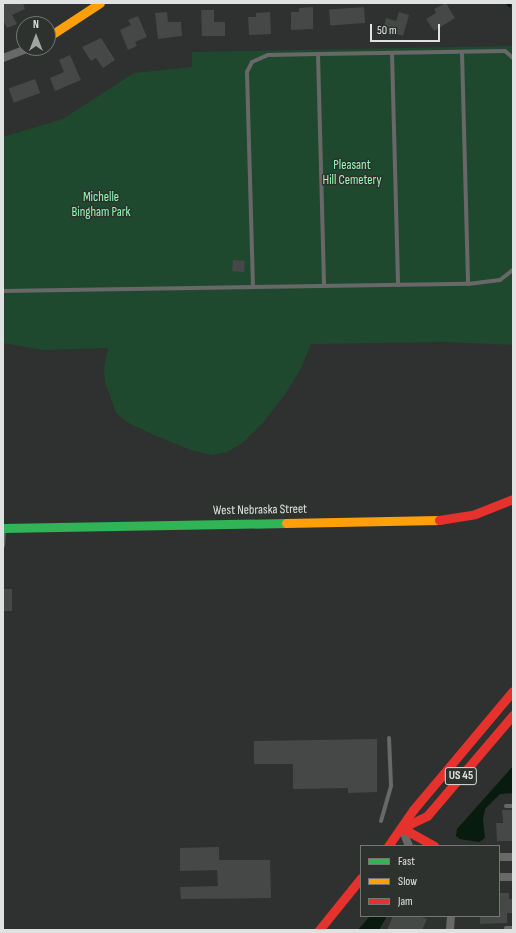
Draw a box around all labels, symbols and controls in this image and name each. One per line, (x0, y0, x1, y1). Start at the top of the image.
north arrow (16, 16, 56, 56)
scale bar (372, 16, 442, 42)
text: N (33, 18, 39, 31)
text: 50 m (377, 23, 397, 38)
park label: Pleasant Hill Cemetery (323, 158, 381, 189)
park label: Michelle Bingham Park (72, 190, 130, 221)
street label: West Nebraska Street (213, 501, 307, 519)
road number: US 45 (444, 766, 478, 786)
legend (360, 845, 500, 917)
text: Fast (398, 854, 415, 869)
text: Slow (398, 874, 417, 889)
text: Jam (398, 894, 413, 909)

